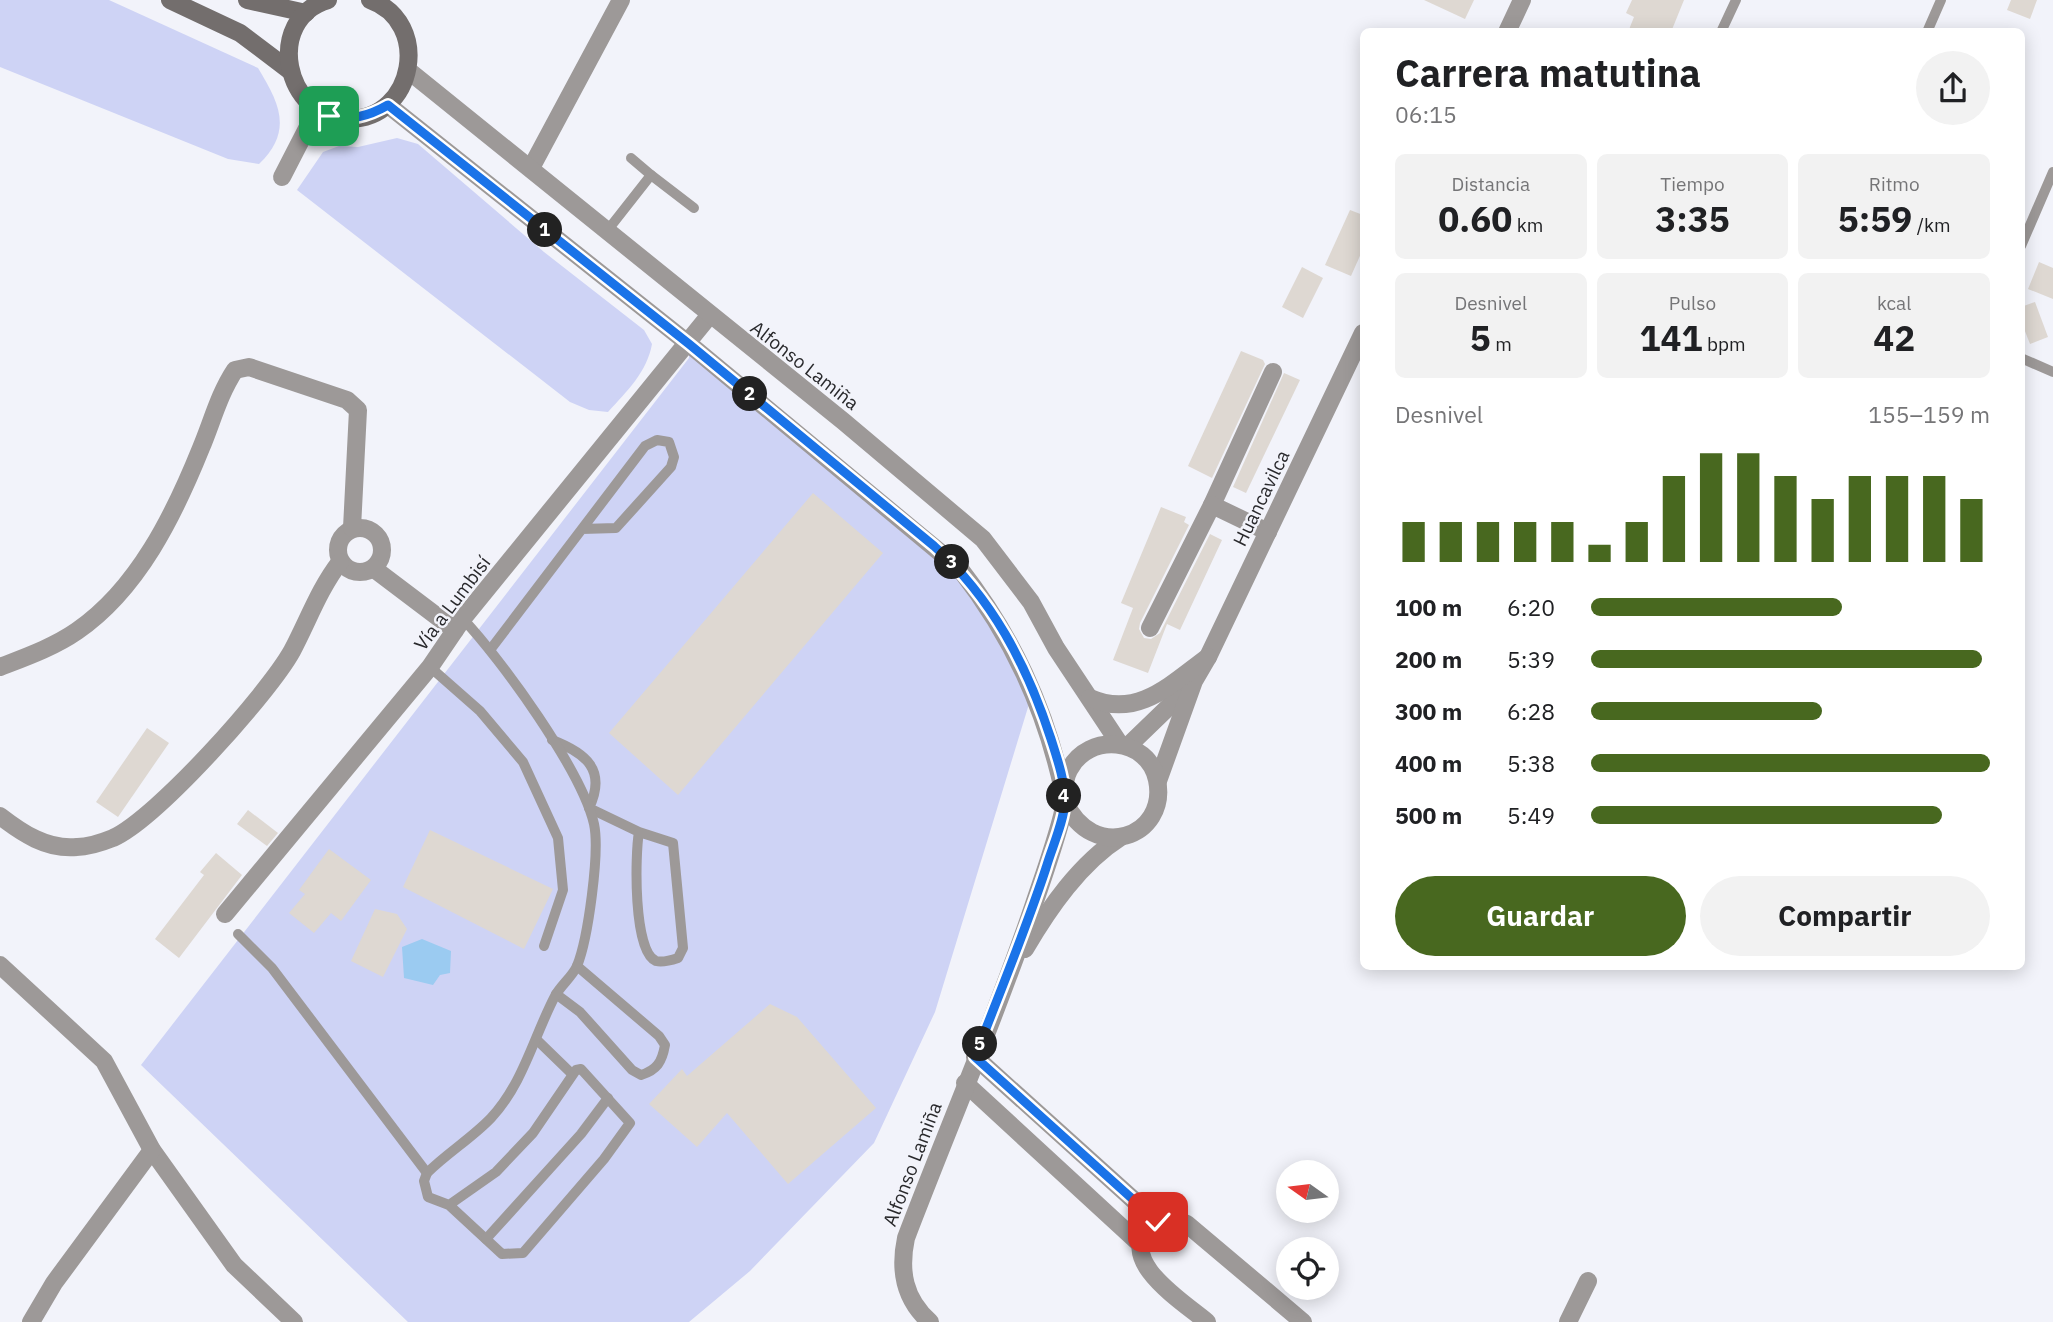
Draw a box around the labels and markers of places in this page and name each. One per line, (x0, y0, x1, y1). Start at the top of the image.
pin (299, 86, 359, 146)
pin: 1 (528, 212, 562, 247)
pin: 2 (732, 376, 768, 412)
pin: 3 (934, 544, 970, 580)
pin: 4 (1046, 778, 1082, 814)
pin: 5 (962, 1026, 998, 1062)
pin (1128, 1192, 1188, 1252)

